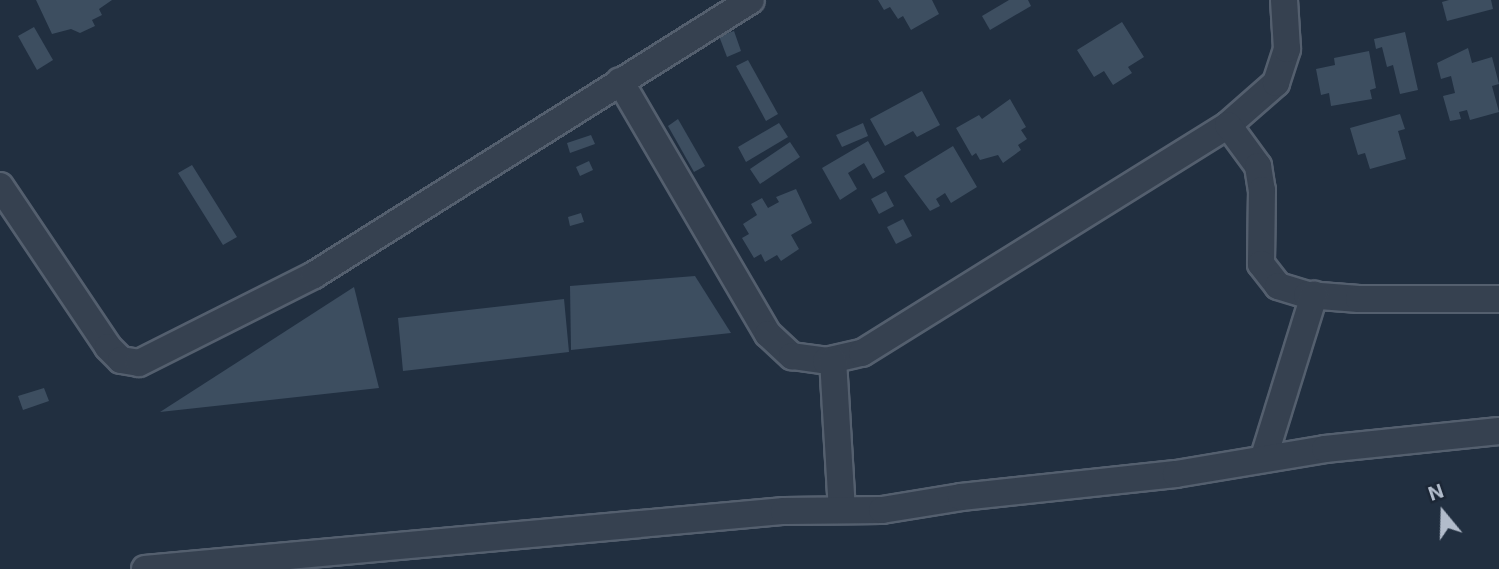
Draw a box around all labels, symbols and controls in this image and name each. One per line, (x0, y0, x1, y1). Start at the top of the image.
north arrow (1408, 478, 1478, 548)
text: N (1425, 479, 1447, 506)

